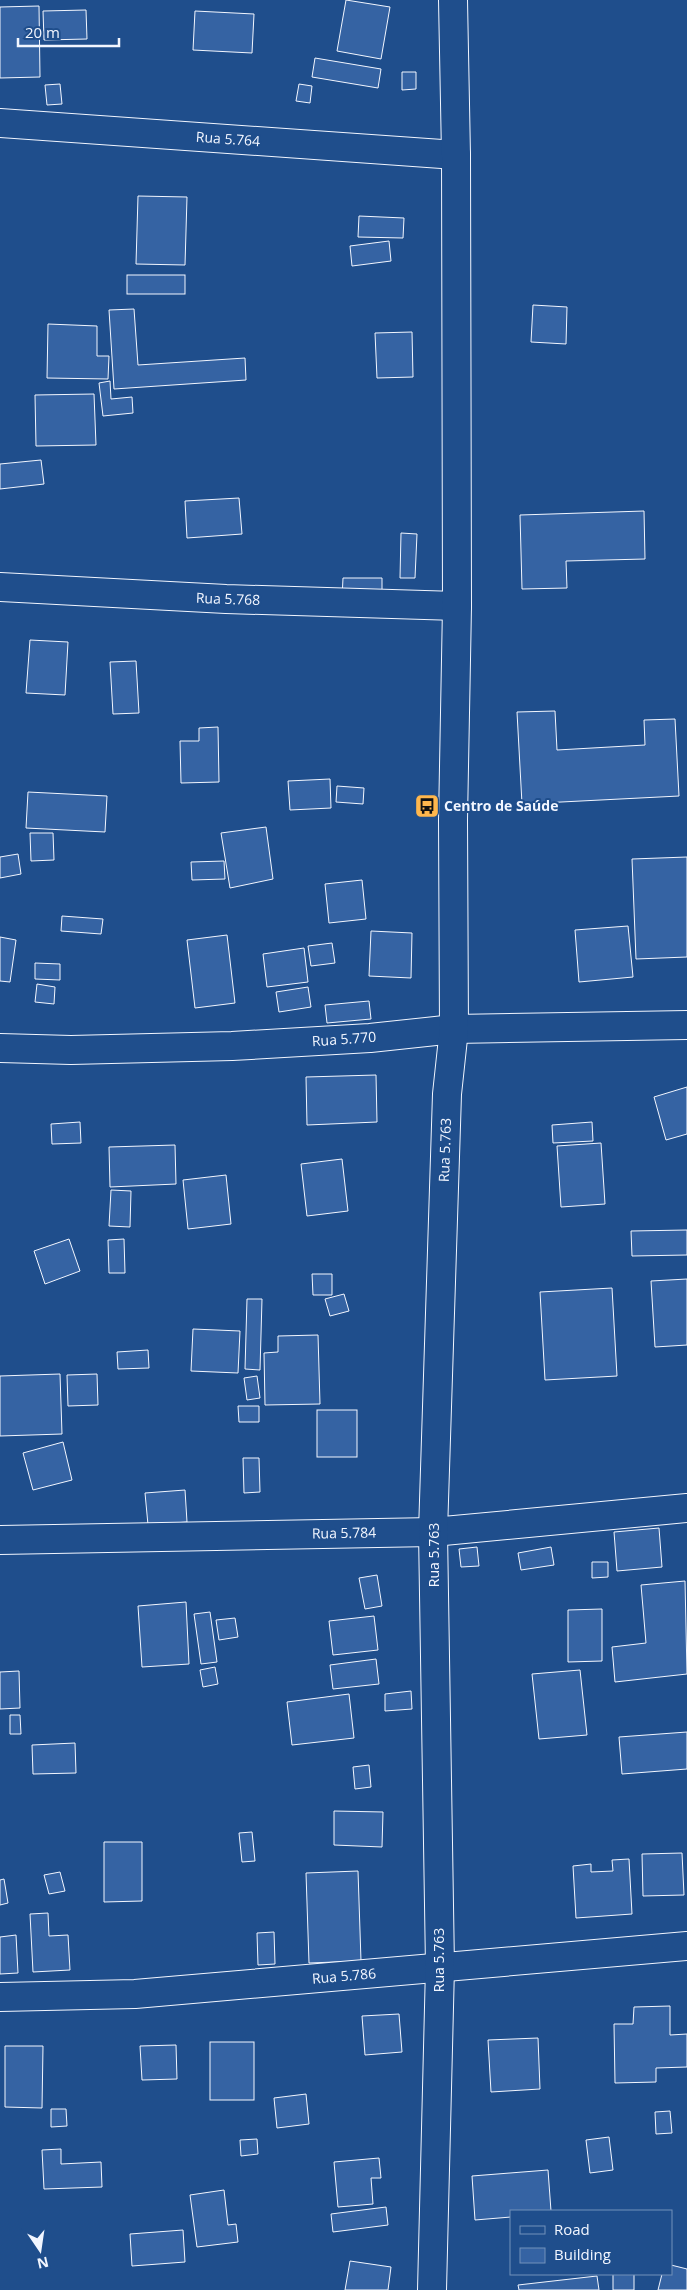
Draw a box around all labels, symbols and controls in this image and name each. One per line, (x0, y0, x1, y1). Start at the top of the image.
scale bar (18, 15, 119, 47)
text: 20 m (25, 22, 60, 42)
street label: Rua 5.764 (195, 127, 261, 150)
street label: Rua 5.768 (196, 588, 261, 609)
bus stop icon: Centro de Saúde (414, 793, 440, 819)
place label: Centro de Saúde (444, 796, 558, 815)
street label: Rua 5.770 (311, 1027, 377, 1050)
street label: Rua 5.763 (434, 1117, 455, 1182)
street label: Rua 5.784 (312, 1522, 376, 1543)
street label: Rua 5.763 (424, 1523, 443, 1587)
street label: Rua 5.763 (429, 1928, 448, 1992)
street label: Rua 5.786 (311, 1963, 377, 1988)
legend (510, 2210, 672, 2275)
text: Road (554, 2219, 590, 2239)
north arrow (15, 2225, 65, 2275)
text: Building (554, 2244, 611, 2264)
text: N (35, 2253, 51, 2274)

